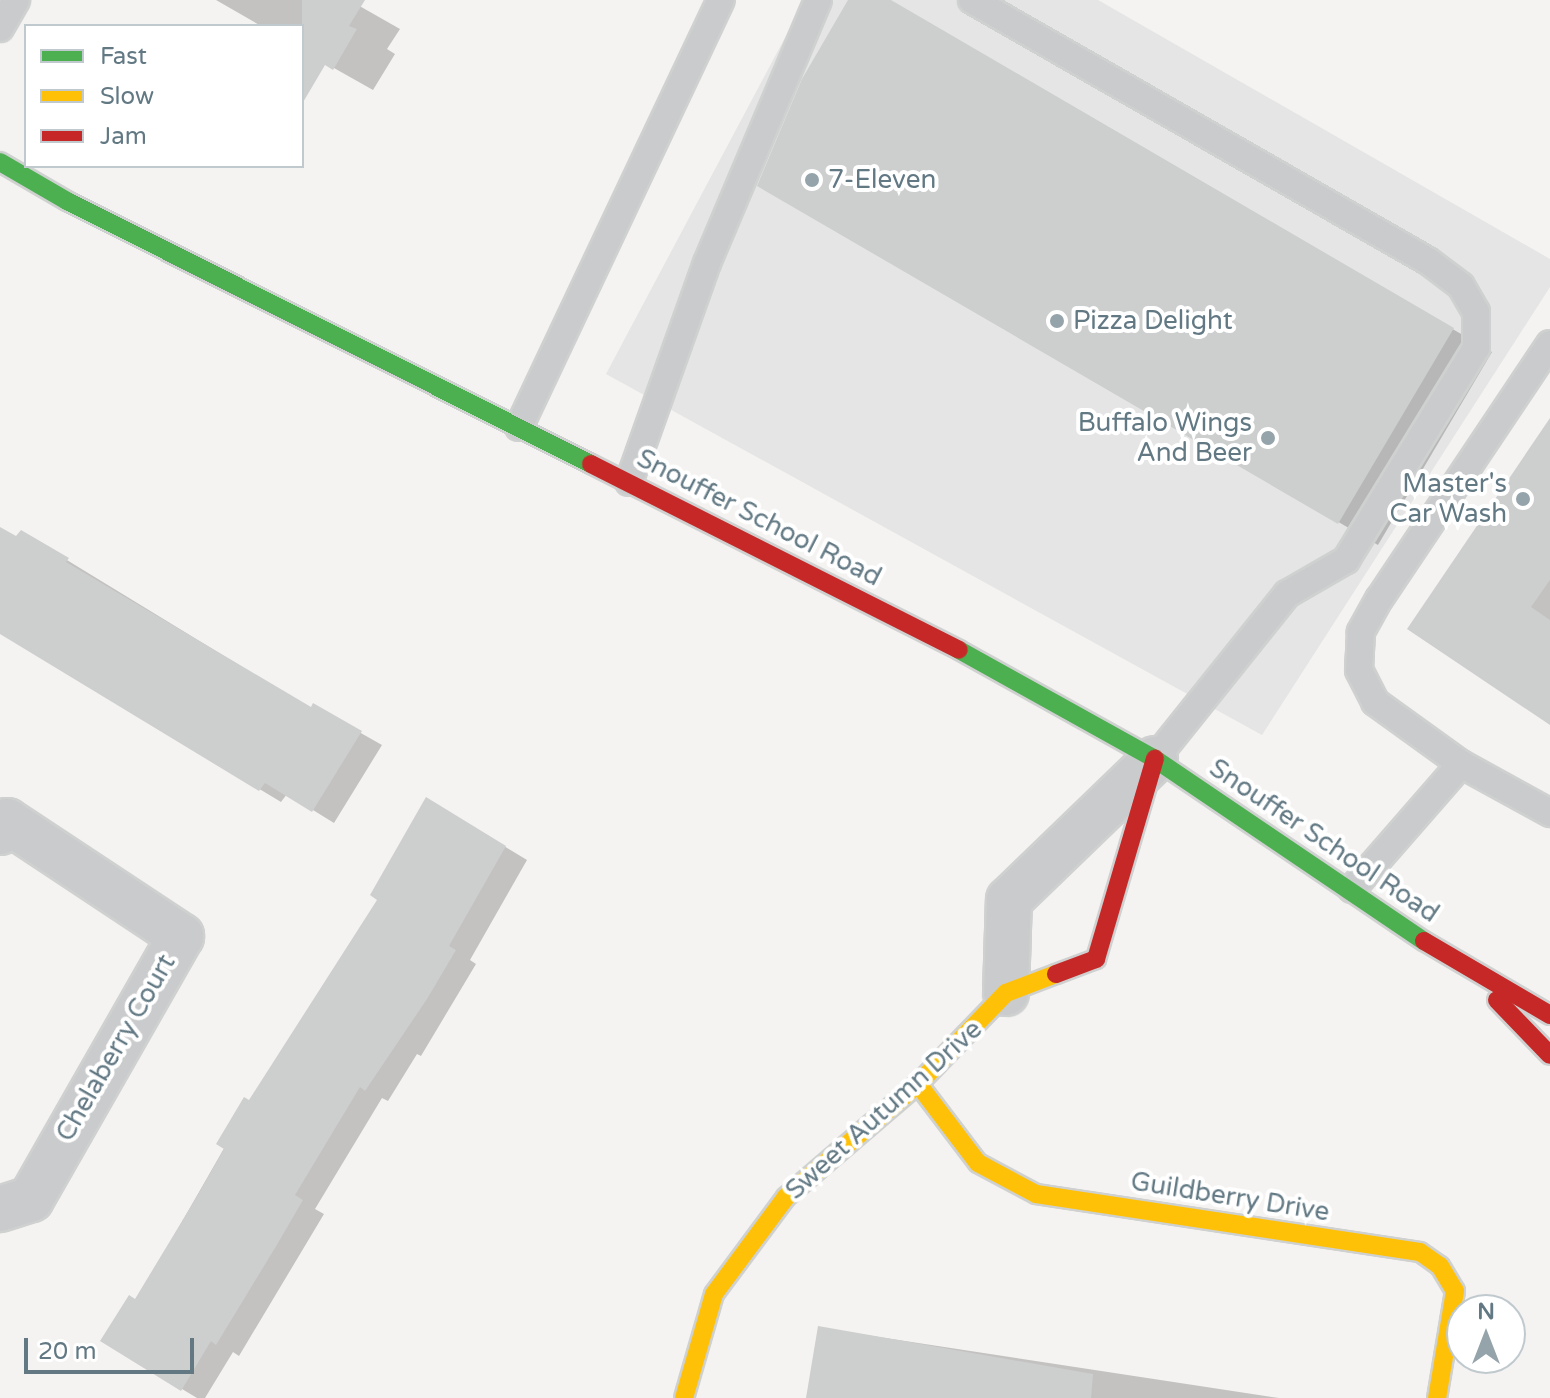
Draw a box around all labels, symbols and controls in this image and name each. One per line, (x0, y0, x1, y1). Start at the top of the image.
legend (24, 24, 304, 168)
text: Fast (100, 42, 147, 71)
text: Slow (100, 82, 154, 111)
text: Jam (100, 122, 147, 151)
place label: 7-Eleven (828, 164, 936, 196)
marker: 7-Eleven (803, 171, 821, 189)
place label: Pizza Delight (1073, 305, 1233, 337)
marker: Pizza Delight (1048, 312, 1066, 330)
place label: Buffalo Wings And Beer (1078, 407, 1252, 468)
marker: Buffalo Wings And Beer (1259, 429, 1277, 447)
street label: Snouffer School Road (632, 443, 886, 593)
place label: Master's Car Wash (1389, 468, 1507, 530)
marker: Master's Car Wash (1514, 490, 1532, 508)
street label: Snouffer School Road (1203, 753, 1445, 929)
street label: Chelaberry Court (50, 949, 182, 1147)
street label: Sweet Autumn Drive (780, 1014, 988, 1206)
street label: Guildberry Drive (1128, 1166, 1332, 1228)
north arrow (1446, 1294, 1526, 1374)
text: N (1477, 1299, 1495, 1325)
scale bar (28, 1322, 198, 1372)
text: 20 m (38, 1337, 96, 1366)

